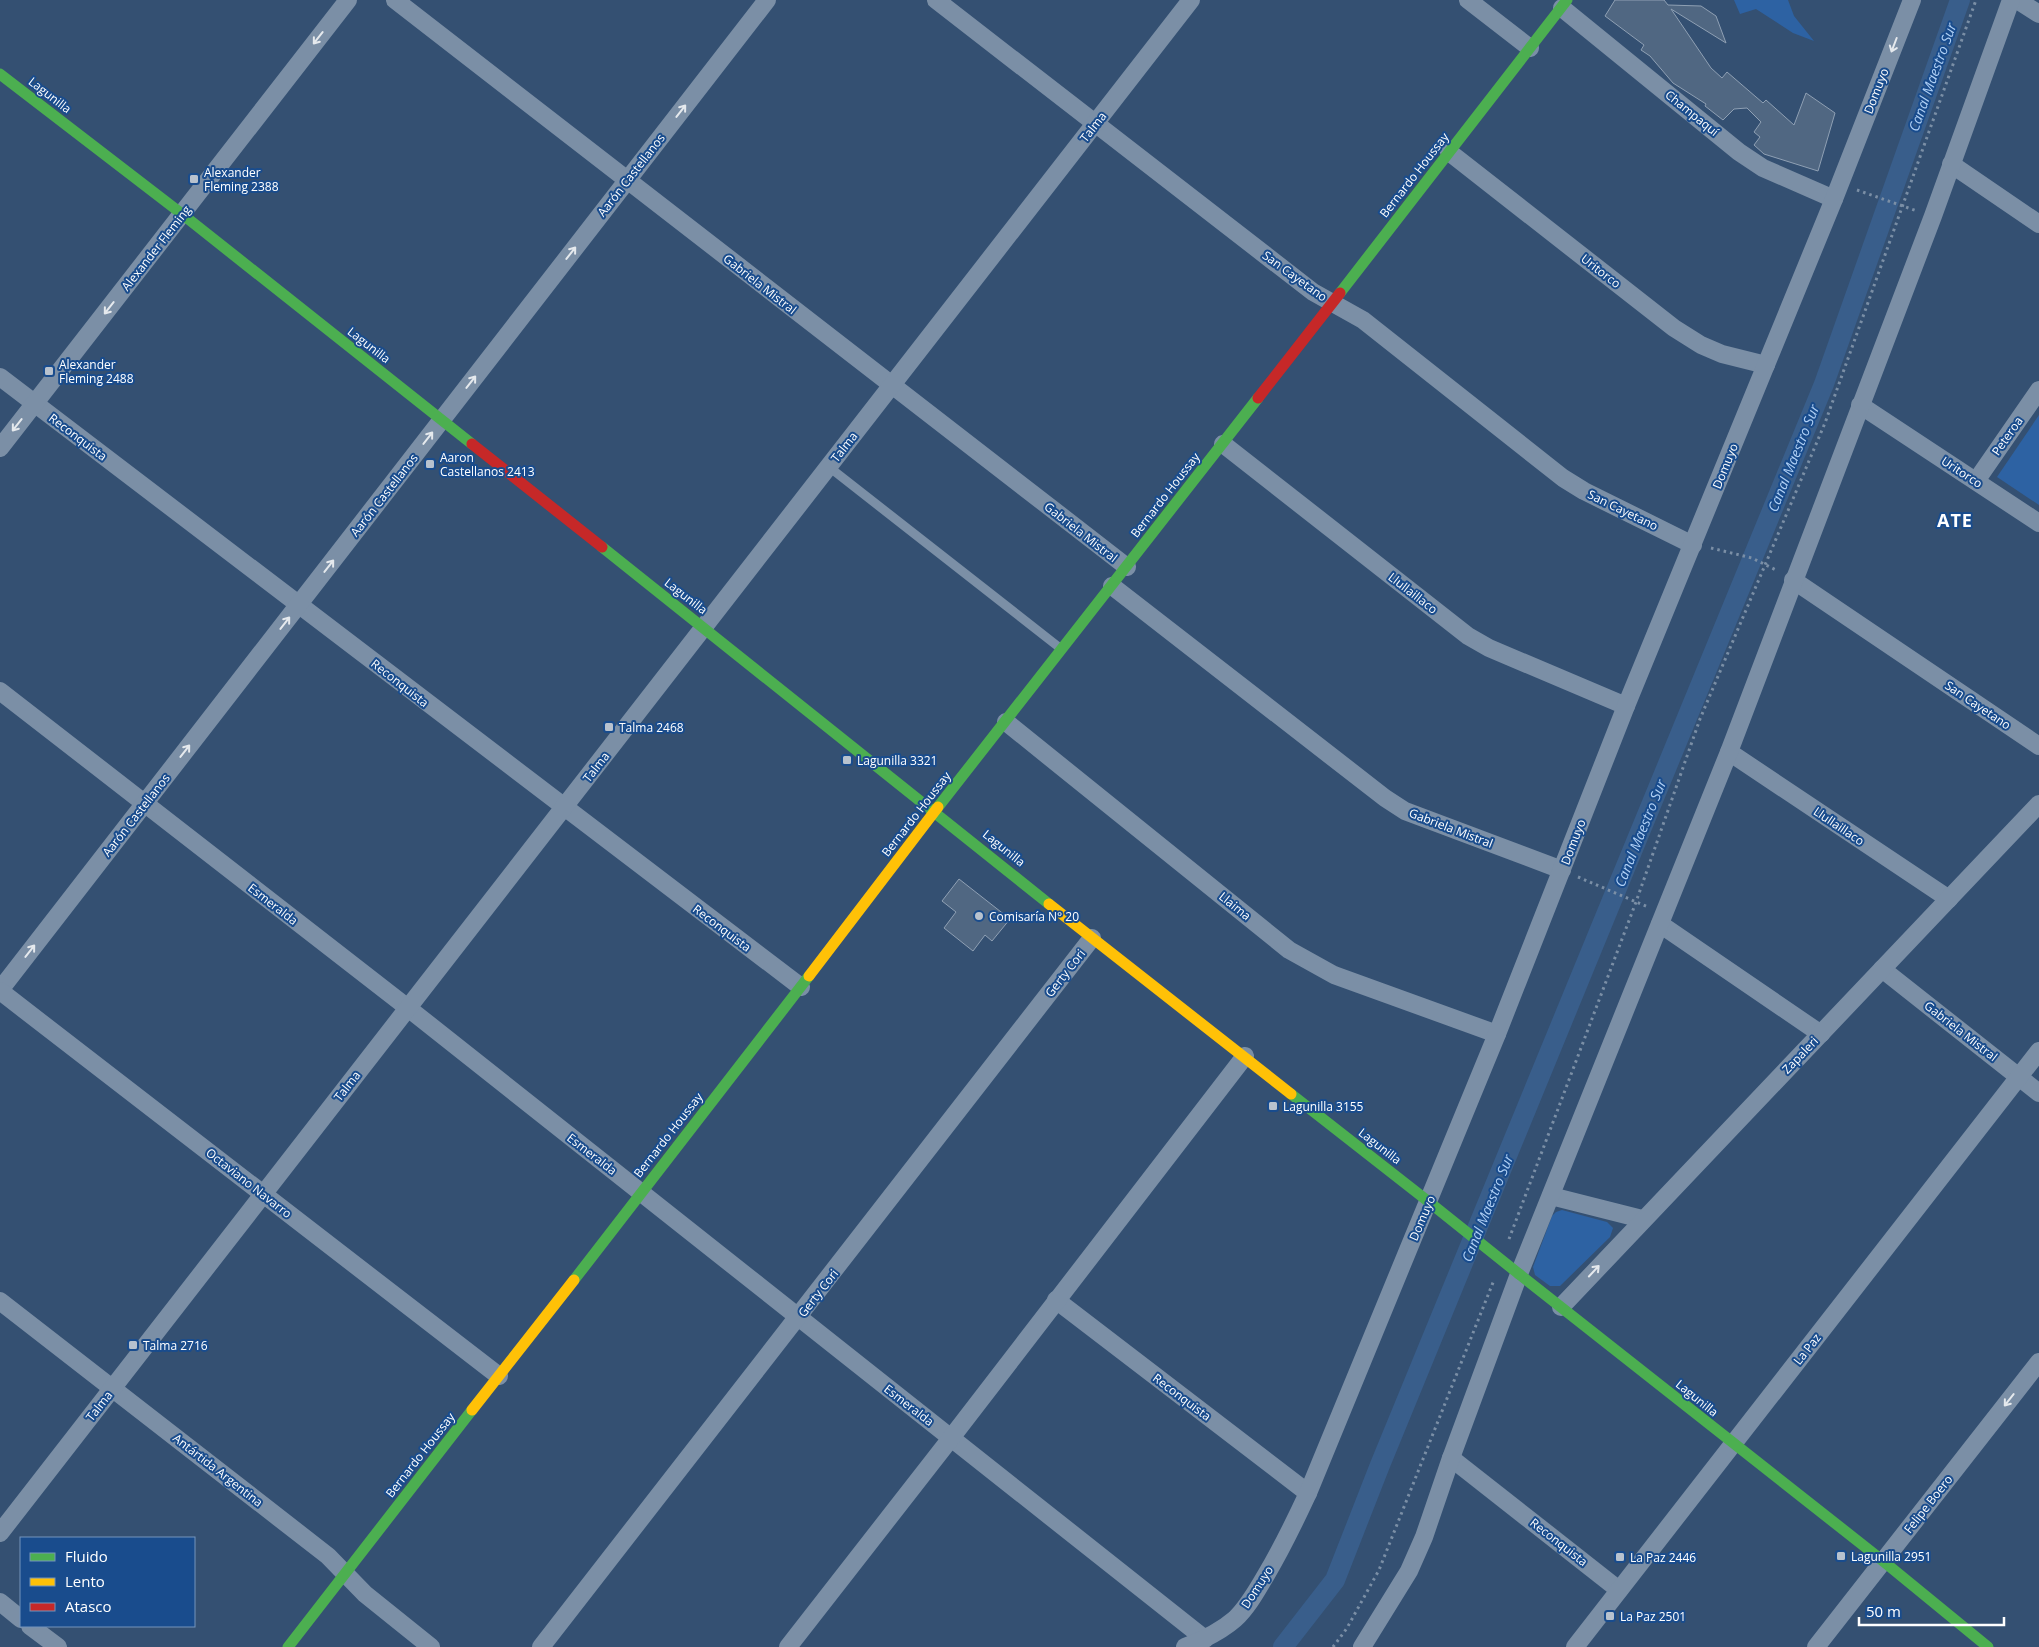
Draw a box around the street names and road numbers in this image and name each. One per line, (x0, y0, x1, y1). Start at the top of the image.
street label: Domuyo (1860, 66, 1892, 116)
street label: Lagunilla (25, 73, 75, 117)
street label: Champaquí (1662, 86, 1723, 140)
street label: Talma (1076, 108, 1110, 146)
street label: Bernardo Houssay (1375, 128, 1453, 221)
street label: Aarón Castellanos (593, 130, 669, 220)
street label: Alexander Fleming (117, 202, 195, 294)
street label: San Cayetano (1259, 247, 1331, 305)
street label: Gabriela Mistral (720, 250, 800, 318)
street label: Uritorco (1578, 250, 1624, 292)
street label: Lagunilla (344, 323, 394, 367)
street label: Reconquista (45, 409, 111, 465)
street label: Peteroa (1987, 413, 2027, 459)
street label: Talma (827, 428, 861, 466)
street label: Domuyo (1708, 441, 1742, 491)
street label: Bernardo Houssay (1126, 448, 1204, 541)
street label: Aarón Castellanos (346, 450, 422, 540)
street label: Uritorco (1938, 452, 1986, 492)
street label: San Cayetano (1585, 486, 1661, 534)
street label: Gabriela Mistral (1041, 498, 1121, 566)
street label: Llullaillaco (1385, 568, 1441, 618)
street label: Lagunilla (661, 574, 711, 618)
street label: Reconquista (368, 655, 432, 711)
street label: San Cayetano (1942, 677, 2014, 733)
street label: Talma (579, 748, 613, 786)
street label: Bernardo Houssay (877, 767, 955, 860)
street label: Aarón Castellanos (98, 770, 174, 860)
street label: Llullaillaco (1810, 803, 1868, 849)
street label: Gabriela Mistral (1407, 804, 1495, 852)
street label: Domuyo (1557, 817, 1589, 867)
street label: Lagunilla (979, 826, 1029, 870)
street label: Esmeralda (245, 879, 301, 929)
street label: Llaima (1215, 888, 1255, 924)
street label: Reconquista (689, 900, 755, 956)
street label: Gerty Cori (1041, 946, 1089, 1000)
street label: Gabriela Mistral (1921, 997, 2001, 1065)
street label: Zapaleri (1778, 1033, 1822, 1077)
street label: Talma (330, 1067, 364, 1105)
street label: Bernardo Houssay (629, 1088, 707, 1181)
street label: Lagunilla (1355, 1124, 1405, 1168)
street label: Esmeralda (564, 1129, 620, 1179)
street label: Octaviano Navarro (202, 1144, 296, 1222)
street label: Domuyo (1405, 1193, 1439, 1243)
street label: Gerty Cori (794, 1266, 842, 1320)
street label: La Paz (1789, 1329, 1825, 1368)
street label: Reconquista (1149, 1369, 1215, 1425)
street label: Lagunilla (1672, 1376, 1722, 1420)
street label: Esmeralda (881, 1380, 937, 1430)
street label: Talma (82, 1387, 116, 1425)
street label: Bernardo Houssay (381, 1408, 459, 1501)
street label: Antártida Argentina (170, 1430, 266, 1510)
street label: Felipe Boero (1900, 1471, 1956, 1537)
street label: Reconquista (1527, 1514, 1591, 1570)
street label: Domuyo (1237, 1562, 1277, 1612)

